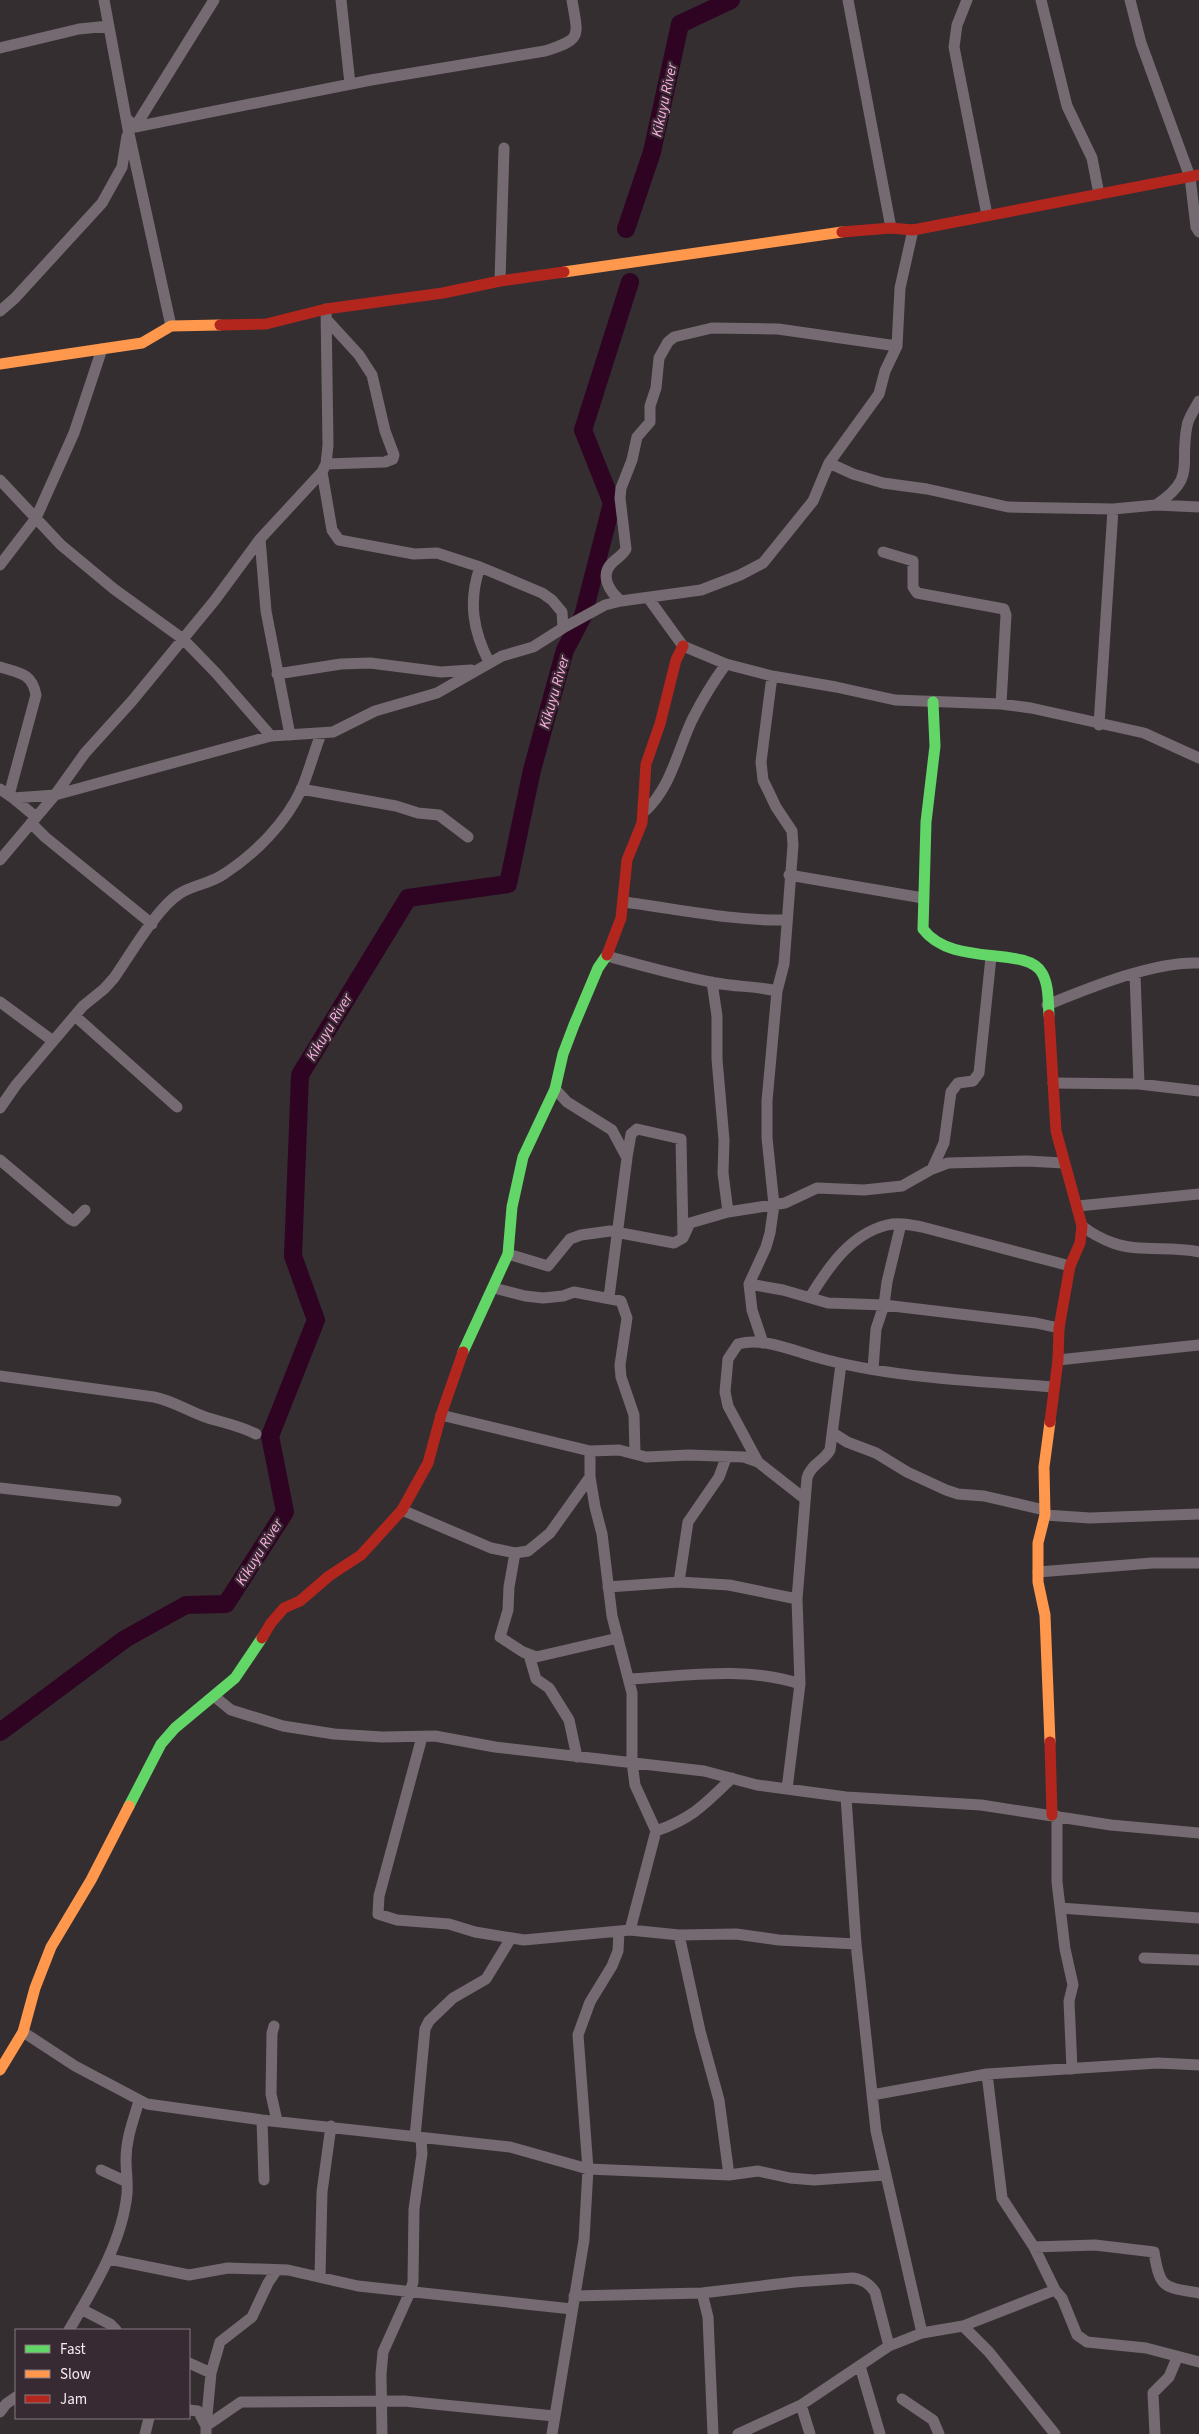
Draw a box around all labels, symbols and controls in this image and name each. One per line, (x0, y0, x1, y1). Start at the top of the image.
water label: Kikuyu River (646, 60, 683, 139)
water label: Kikuyu River (534, 652, 575, 731)
water label: Kikuyu River (301, 989, 358, 1065)
water label: Kikuyu River (231, 1514, 289, 1590)
legend (15, 2329, 190, 2419)
text: Fast (60, 2339, 86, 2360)
text: Slow (60, 2364, 91, 2385)
text: Jam (60, 2389, 87, 2410)

